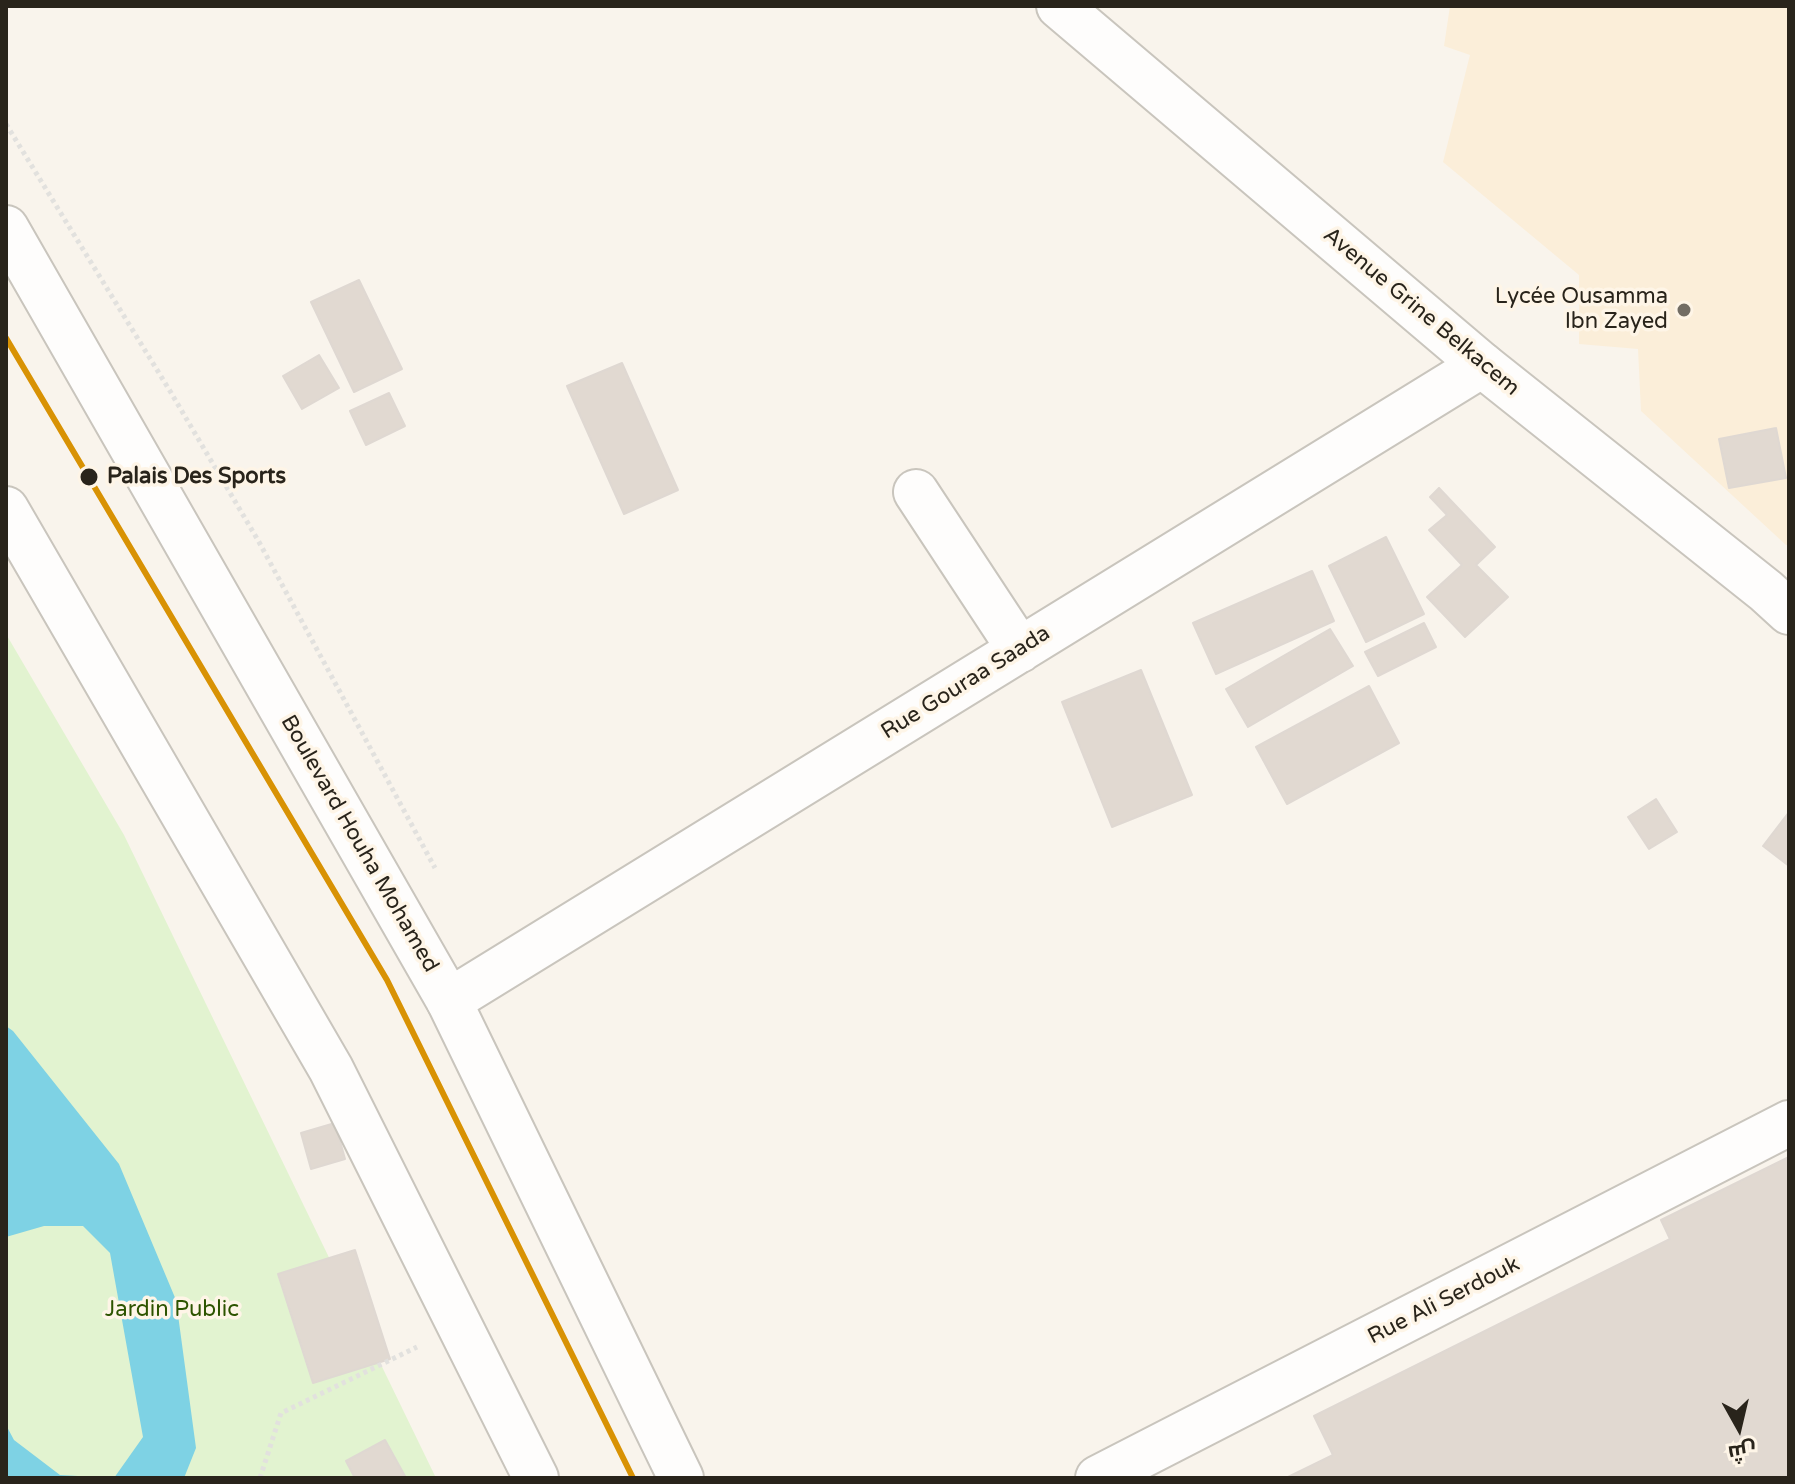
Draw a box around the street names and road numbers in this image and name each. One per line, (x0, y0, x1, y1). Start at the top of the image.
street label: Avenue Grine Belkacem (1317, 222, 1525, 402)
street label: Rue Gouraa Saada (877, 620, 1055, 746)
street label: Boulevard Houha Mohamed (274, 711, 444, 977)
street label: Rue Ali Serdouk (1364, 1251, 1524, 1351)

